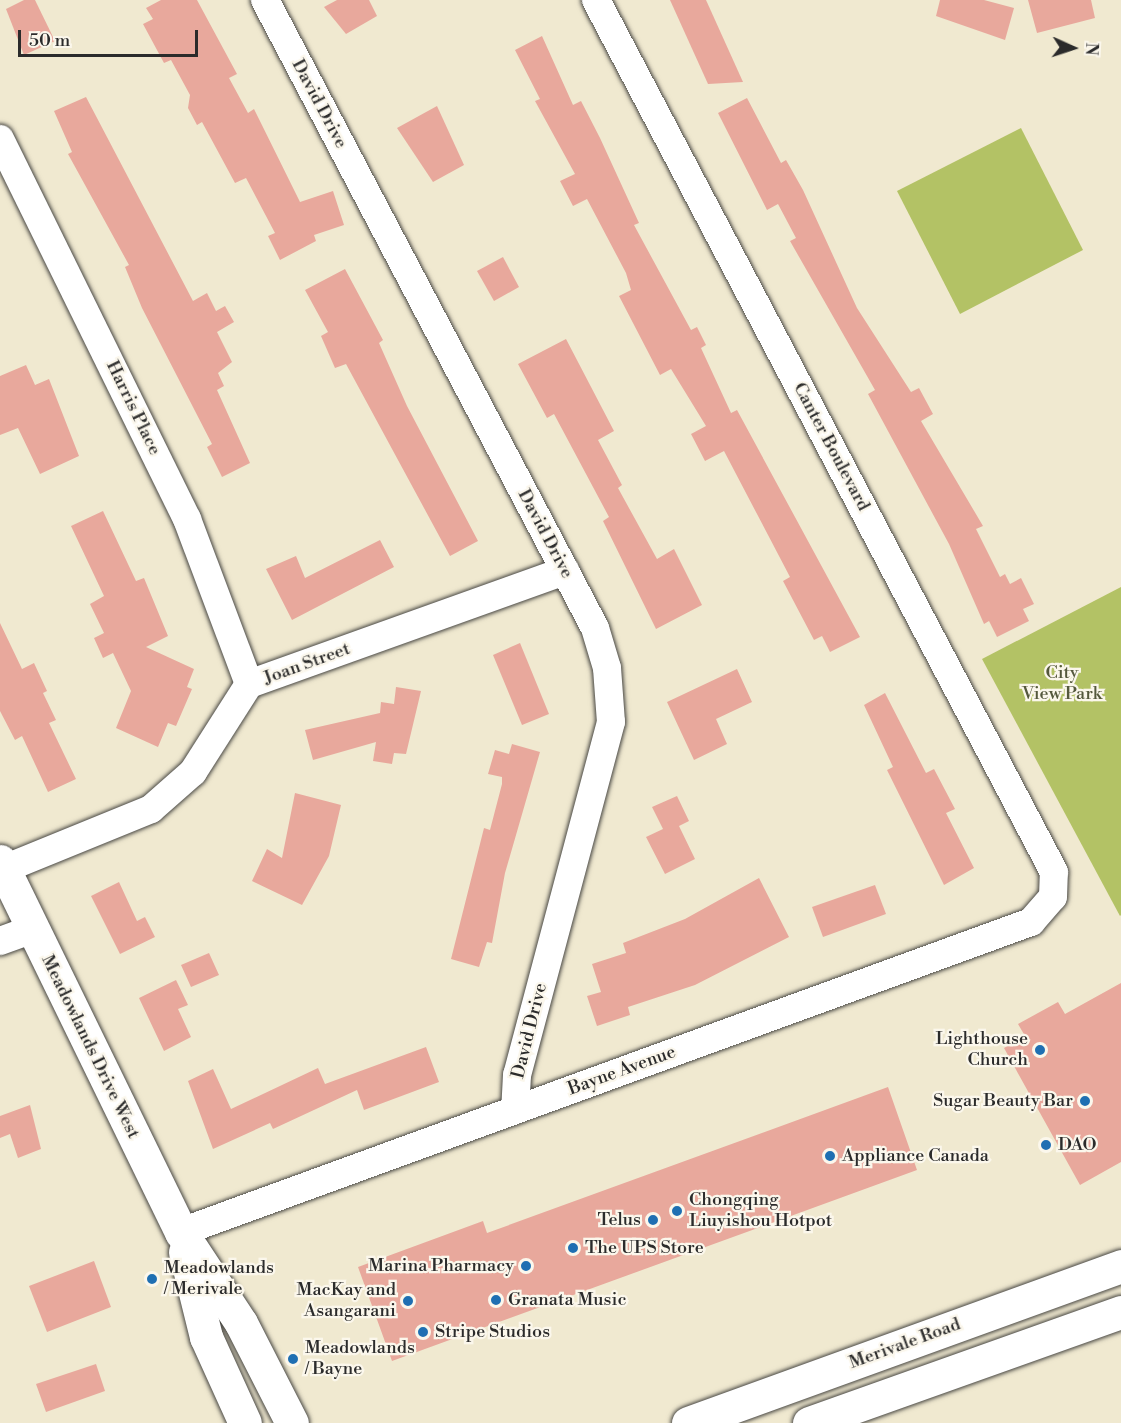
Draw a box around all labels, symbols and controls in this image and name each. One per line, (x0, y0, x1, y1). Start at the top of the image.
scale bar (21, 18, 201, 56)
north arrow (1043, 18, 1103, 78)
text: 50 m (29, 29, 70, 52)
text: N (1081, 42, 1101, 56)
street label: David Drive (287, 56, 351, 152)
street label: Harris Place (101, 357, 165, 459)
street label: Canter Boulevard (788, 379, 874, 515)
street label: David Drive (513, 486, 577, 582)
street label: Joan Street (261, 638, 353, 690)
park label: City View Park (1022, 663, 1102, 706)
street label: Meadowlands Drive West (36, 952, 144, 1142)
street label: David Drive (508, 981, 552, 1081)
place label: Lighthouse Church (935, 1029, 1028, 1072)
street label: Bayne Avenue (565, 1041, 679, 1101)
marker: Lighthouse Church (1033, 1043, 1047, 1057)
place label: Sugar Beauty Bar (933, 1090, 1073, 1112)
marker: Sugar Beauty Bar (1078, 1094, 1092, 1108)
place label: DAO (1058, 1134, 1097, 1156)
marker: DAO (1039, 1138, 1053, 1152)
place label: Appliance Canada (842, 1145, 989, 1167)
marker: Appliance Canada (823, 1149, 837, 1163)
place label: Chongqing Liuyishou Hotpot (689, 1190, 832, 1232)
marker: Chongqing Liuyishou Hotpot (670, 1204, 684, 1218)
place label: Telus (597, 1209, 641, 1231)
marker: Telus (646, 1213, 660, 1227)
place label: The UPS Store (585, 1237, 704, 1259)
marker: The UPS Store (566, 1241, 580, 1255)
place label: Marina Pharmacy (368, 1255, 514, 1277)
place label: Meadowlands / Merivale (164, 1258, 274, 1300)
marker: Marina Pharmacy (519, 1259, 533, 1273)
marker: Meadowlands / Merivale (145, 1272, 159, 1286)
place label: MacKay and Asangarani (297, 1280, 396, 1322)
place label: Granata Music (508, 1289, 626, 1311)
marker: Granata Music (489, 1293, 503, 1307)
marker: MacKay and Asangarani (401, 1294, 415, 1308)
street label: Merivale Road (846, 1314, 964, 1374)
place label: Stripe Studios (435, 1321, 550, 1343)
marker: Stripe Studios (416, 1325, 430, 1339)
place label: Meadowlands / Bayne (305, 1338, 415, 1380)
marker: Meadowlands / Bayne (286, 1352, 300, 1366)

